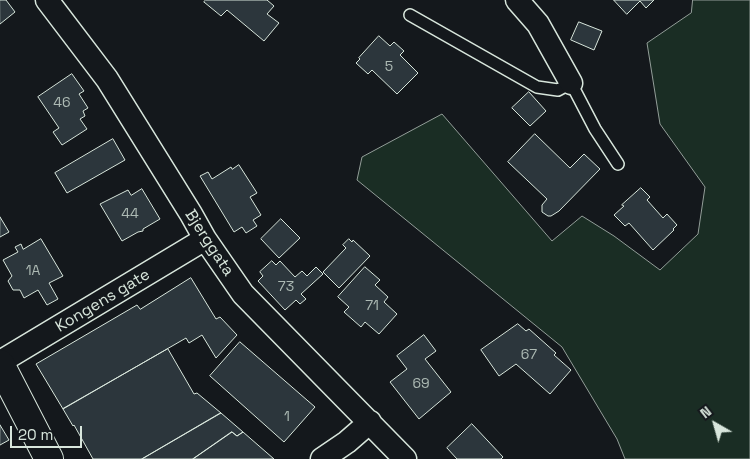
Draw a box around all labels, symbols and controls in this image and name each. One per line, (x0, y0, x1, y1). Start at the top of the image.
house number: 5 (385, 59, 393, 75)
house number: 46 (53, 95, 71, 111)
house number: 44 (121, 206, 139, 222)
street label: Bjerggata (180, 206, 238, 280)
house number: 1A (26, 263, 40, 279)
street label: Kongens gate (52, 265, 154, 337)
house number: 73 (278, 279, 294, 295)
house number: 71 (365, 298, 379, 314)
house number: 67 (521, 347, 537, 363)
house number: 69 (412, 376, 430, 392)
north arrow (690, 399, 740, 449)
text: N (697, 402, 715, 422)
house number: 1 (284, 409, 290, 425)
scale bar (12, 416, 85, 448)
text: 20 m (18, 425, 53, 444)

